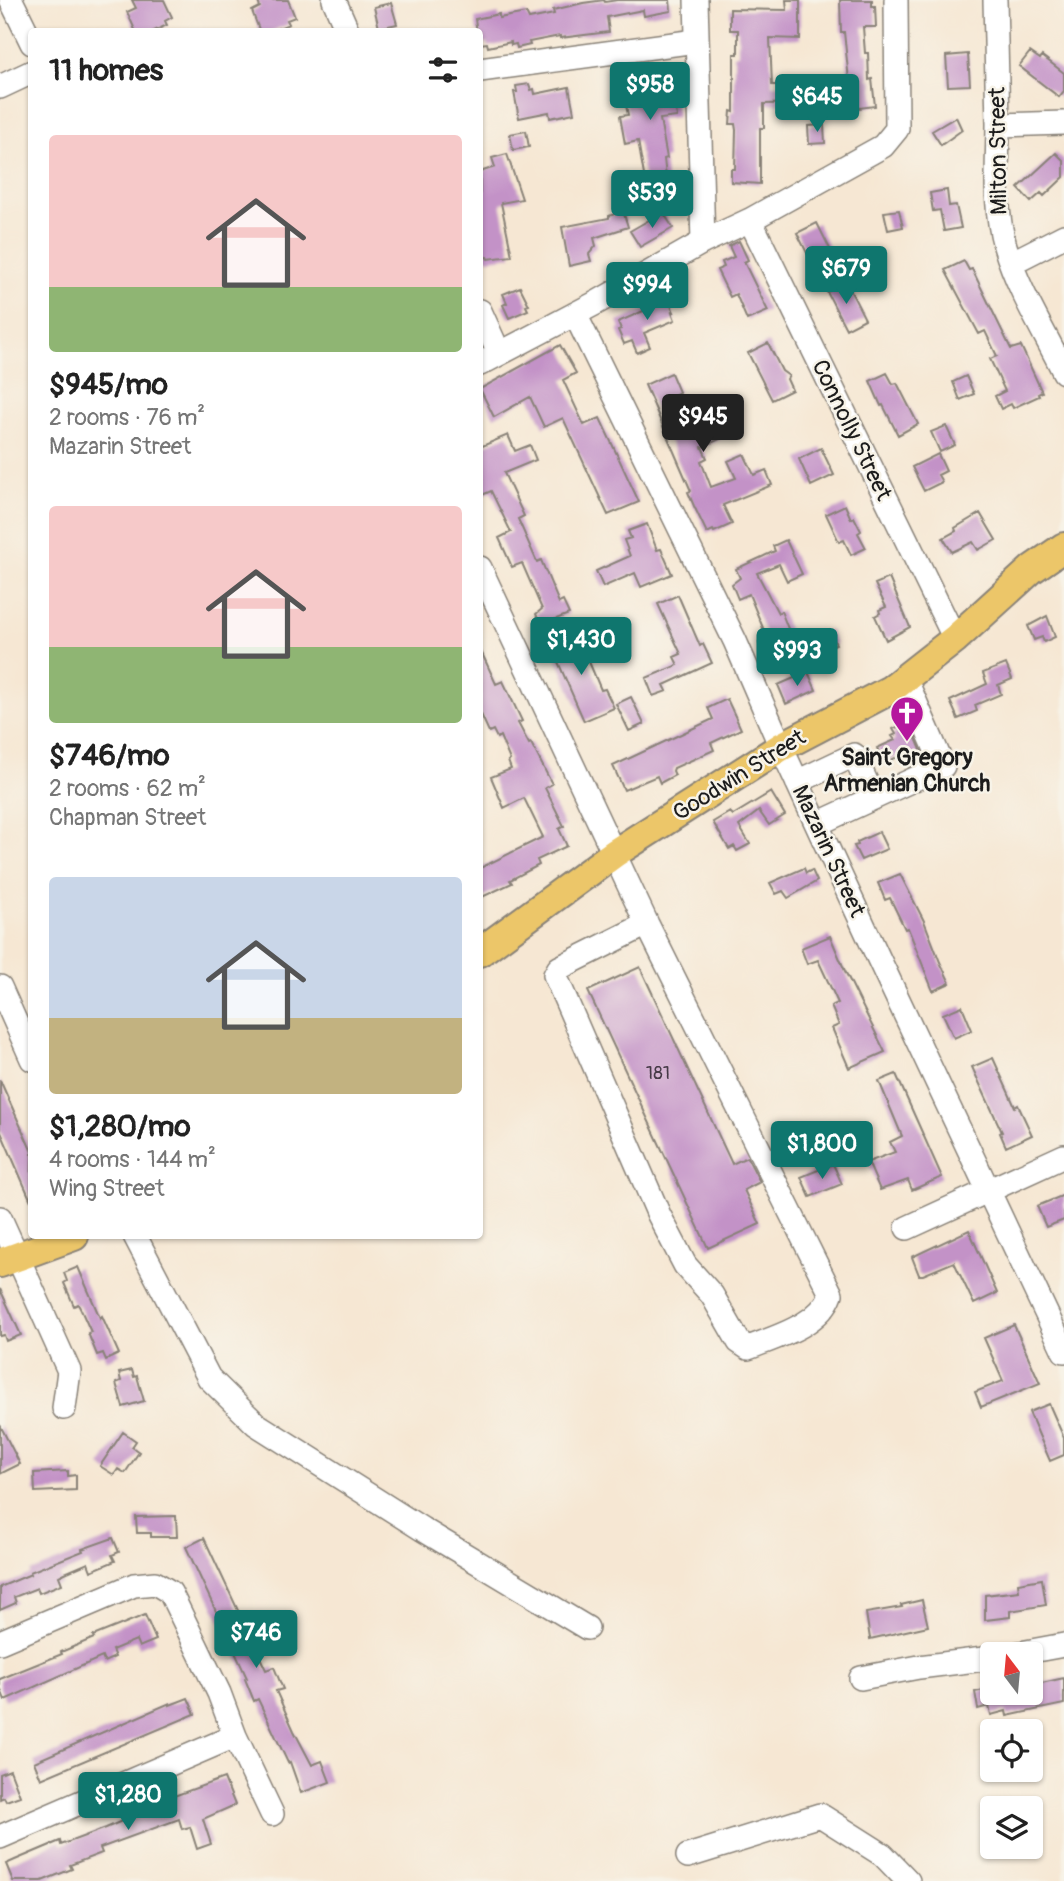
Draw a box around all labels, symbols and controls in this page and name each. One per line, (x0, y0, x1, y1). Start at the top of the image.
icon: filters (424, 51, 462, 89)
text: 11 homes (49, 52, 163, 89)
pin: $958 (609, 62, 691, 122)
text: $958 (626, 70, 674, 99)
pin: $645 (776, 74, 858, 134)
text: $645 (791, 82, 843, 111)
street label: Milton Street (982, 86, 1014, 215)
pin: $539 (611, 170, 693, 230)
text: $539 (627, 178, 677, 207)
icon: home (193, 180, 319, 306)
pin: $679 (805, 246, 887, 306)
text: $679 (821, 254, 871, 283)
pin: $994 (606, 262, 688, 322)
text: $994 (622, 270, 672, 299)
street label: Connolly Street (805, 355, 899, 506)
text: $945/mo (49, 366, 168, 403)
pin: $945 (662, 394, 744, 454)
text: $945 (678, 402, 728, 431)
text: 2 rooms · 76 m² (49, 403, 205, 432)
text: Mazarin Street (49, 432, 191, 461)
icon: home (193, 551, 319, 677)
pin: $1,430 (524, 618, 638, 677)
text: $1,430 (546, 625, 616, 654)
pin: $993 (756, 628, 838, 688)
text: $993 (773, 636, 822, 665)
church icon: Saint Gregory Armenian Church (888, 694, 926, 743)
street label: Goodwin Street (667, 722, 811, 827)
text: $746/mo (49, 737, 170, 774)
place label: Saint Gregory Armenian Church (824, 743, 991, 798)
text: 2 rooms · 62 m² (49, 774, 206, 803)
street label: Mazarin Street (786, 780, 873, 922)
text: Chapman Street (49, 803, 206, 832)
icon: home (193, 922, 319, 1048)
house number: 181 (646, 1061, 670, 1085)
text: $1,280/mo (49, 1108, 191, 1145)
pin: $1,800 (765, 1122, 879, 1181)
text: $1,800 (787, 1129, 857, 1158)
text: 4 rooms · 144 m² (49, 1145, 216, 1174)
text: Wing Street (49, 1174, 164, 1203)
pin: $746 (215, 1610, 297, 1670)
text: $746 (230, 1618, 282, 1647)
north arrow (980, 1642, 1043, 1704)
map controls (980, 1642, 1043, 1859)
button: locate (980, 1719, 1043, 1782)
pin: $1,280 (71, 1772, 185, 1832)
text: $1,280 (94, 1780, 162, 1809)
button: layers (980, 1796, 1043, 1859)

